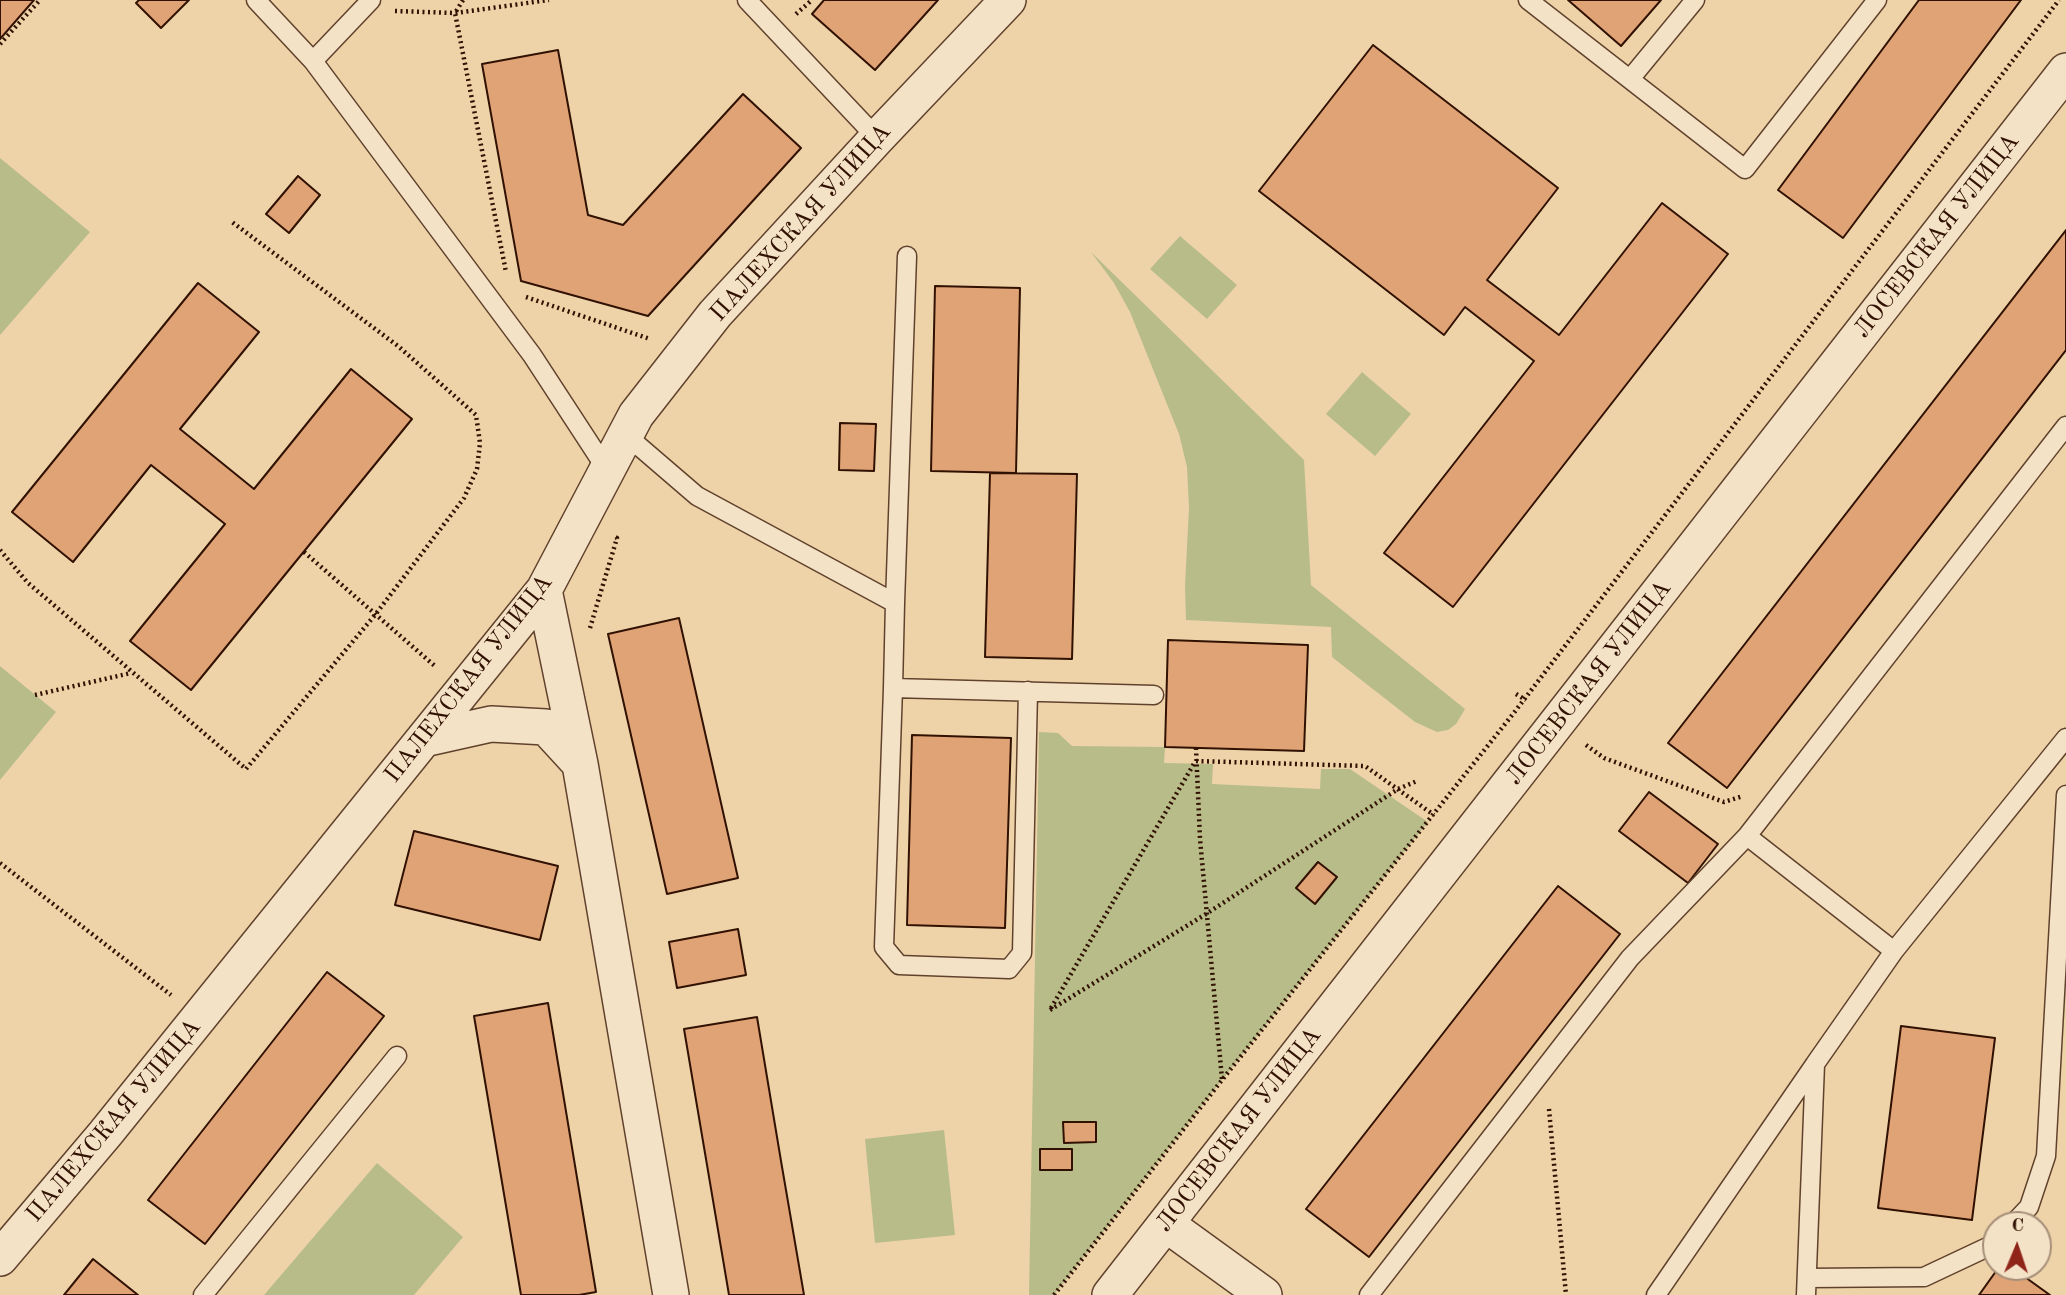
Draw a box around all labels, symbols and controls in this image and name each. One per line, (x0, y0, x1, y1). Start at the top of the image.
street label: ПАЛЕХСКАЯ УЛИЦА (704, 118, 898, 328)
street label: ЛОСЕВСКАЯ УЛИЦА (1848, 128, 2026, 344)
street label: ПАЛЕХСКАЯ УЛИЦА (379, 569, 559, 789)
street label: ЛОСЕВСКАЯ УЛИЦА (1500, 575, 1678, 791)
street label: ПАЛЕХСКАЯ УЛИЦА (21, 1013, 207, 1229)
street label: ЛОСЕВСКАЯ УЛИЦА (1150, 1022, 1328, 1238)
north arrow (1982, 1211, 2052, 1281)
text: С (2011, 1217, 2024, 1236)

